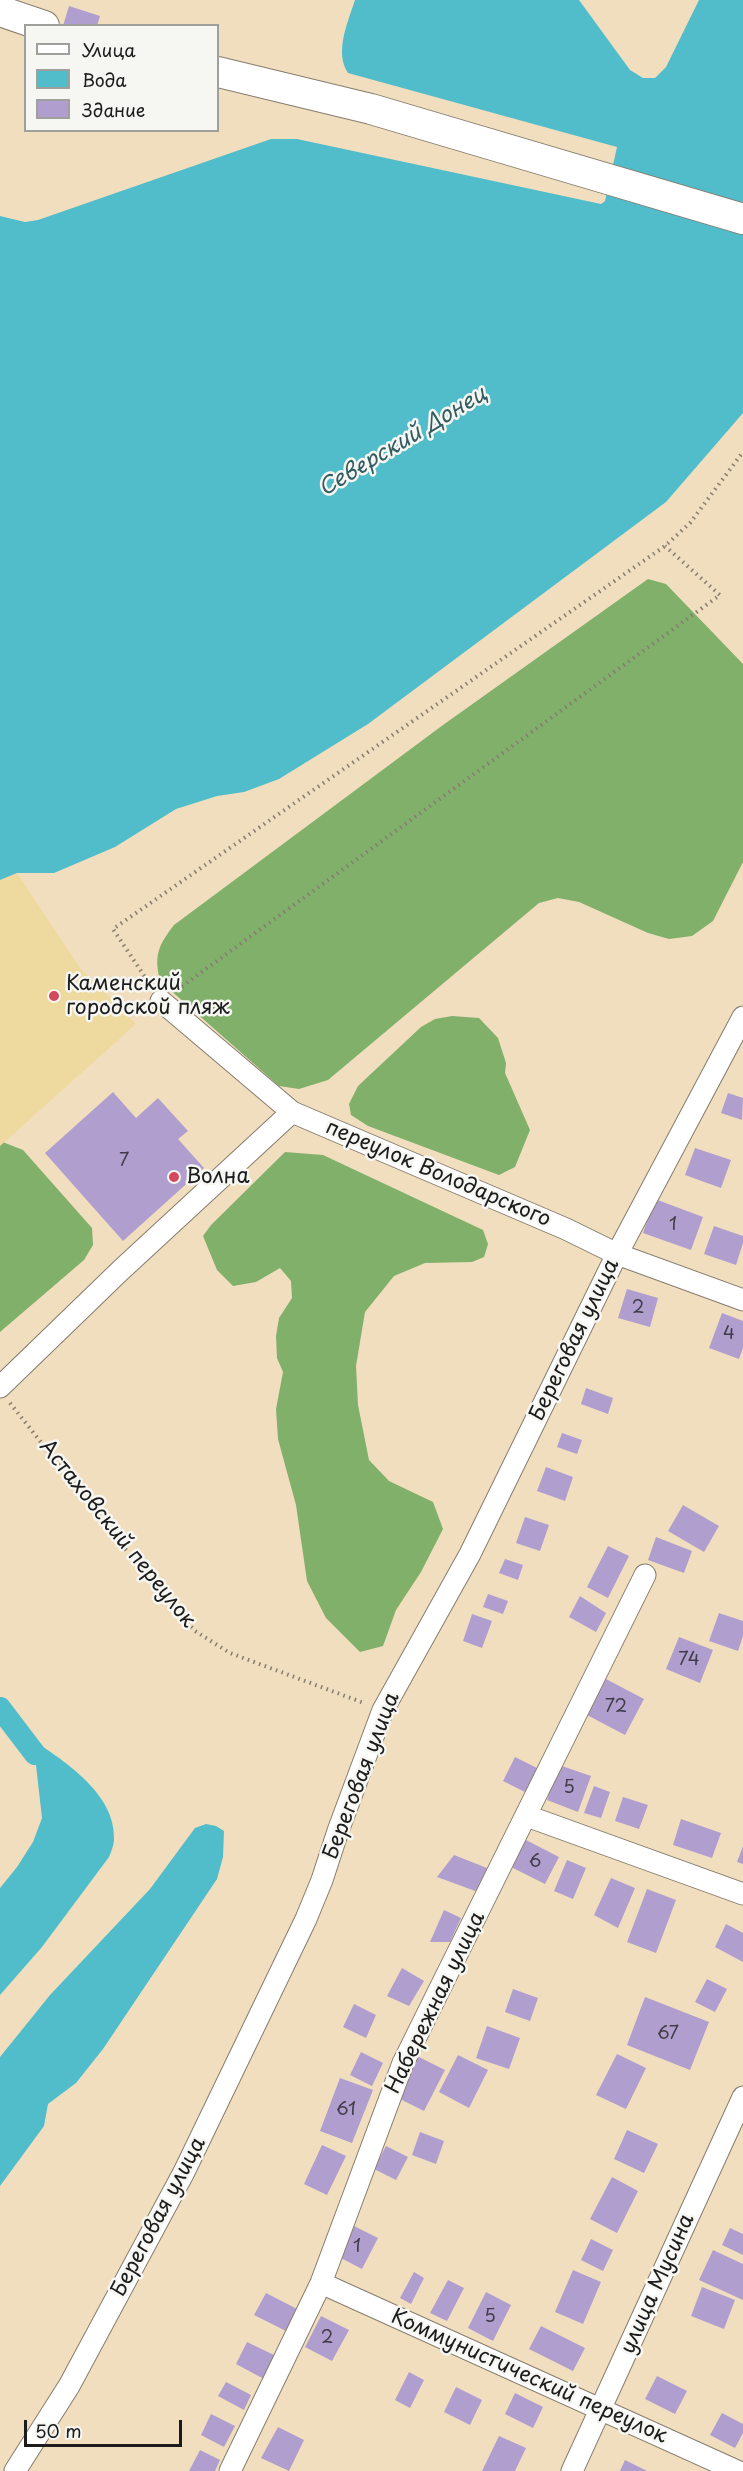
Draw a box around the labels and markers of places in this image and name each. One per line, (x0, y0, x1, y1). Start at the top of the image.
place label: Каменский городской пляж (66, 971, 230, 1021)
marker: Каменский городской пляж (47, 989, 61, 1003)
place label: Волна (186, 1164, 250, 1190)
marker: Волна (167, 1170, 181, 1184)

